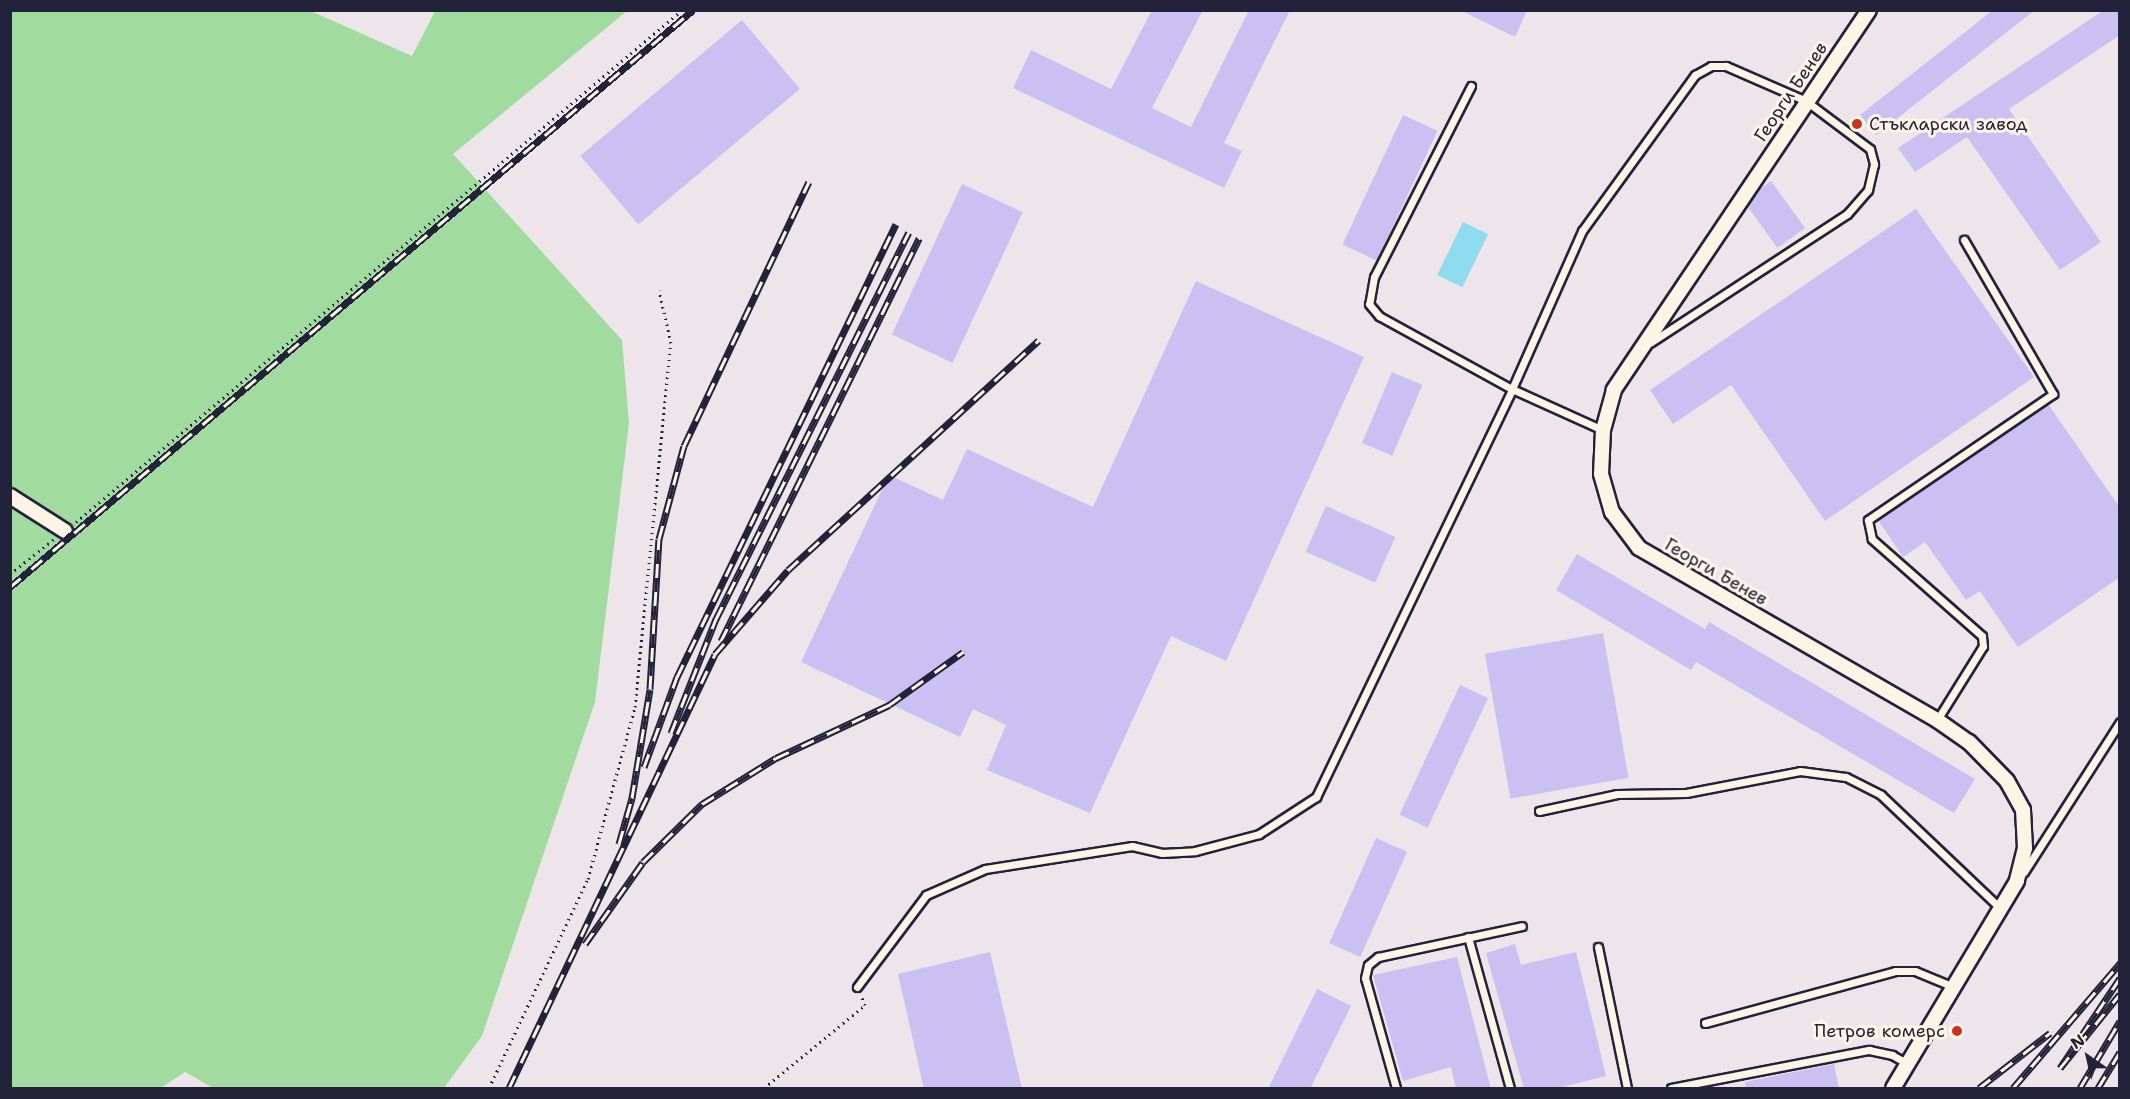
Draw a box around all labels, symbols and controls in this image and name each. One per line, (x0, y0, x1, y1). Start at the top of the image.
street label: Георги Бенев (1750, 38, 1832, 146)
place label: Стъкларски завод (1869, 113, 2027, 135)
marker: Стъкларски завод (1850, 117, 1864, 131)
street label: Георги Бенев (1661, 534, 1771, 610)
place label: Петров комерс (1814, 1020, 1945, 1042)
marker: Петров комерс (1950, 1024, 1964, 1038)
north arrow (2058, 1027, 2118, 1087)
text: N (2067, 1029, 2089, 1054)

